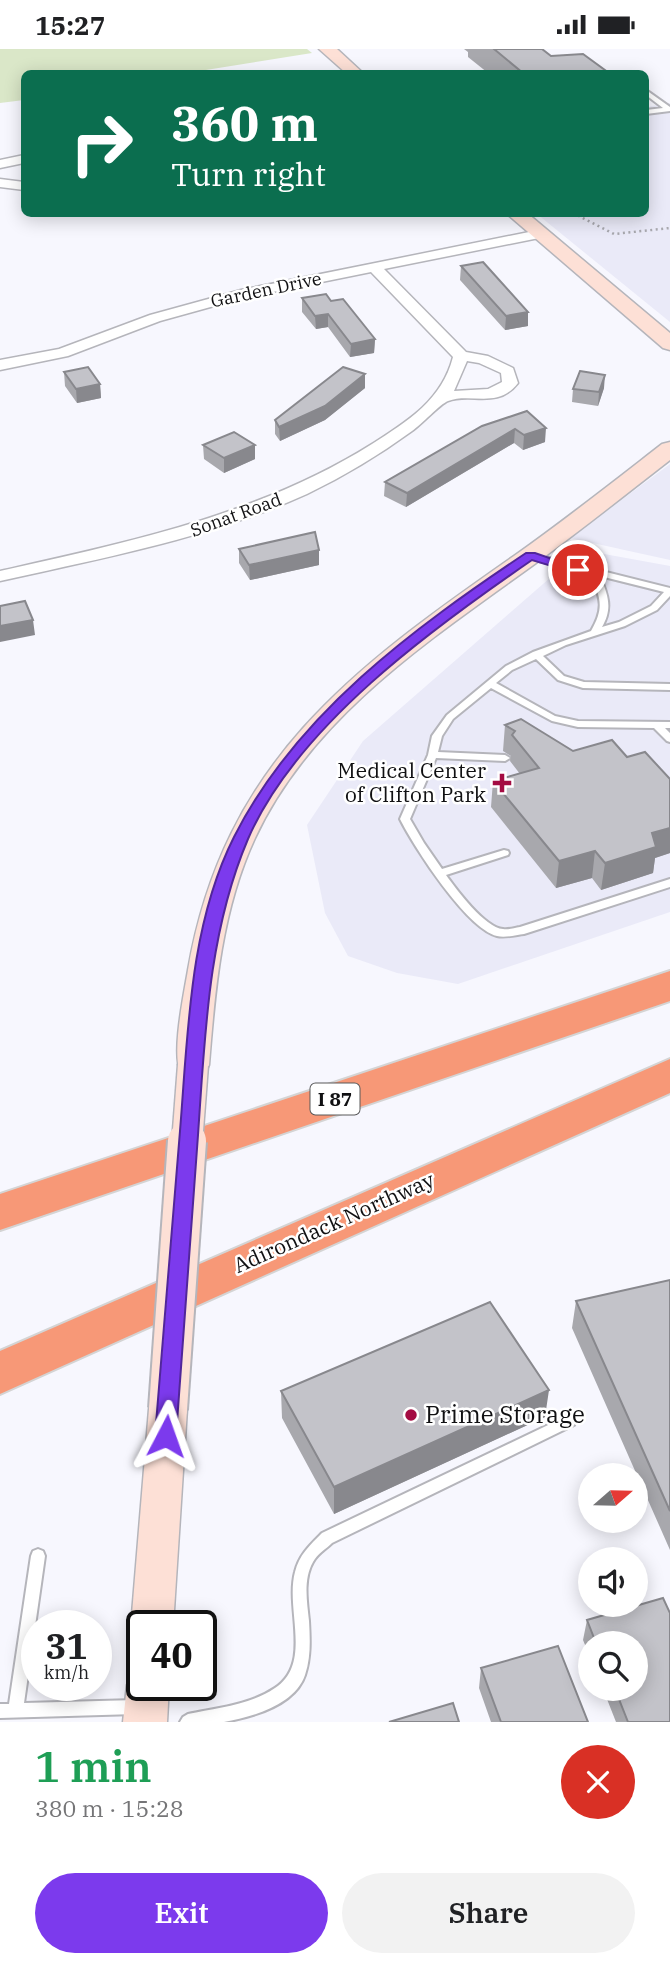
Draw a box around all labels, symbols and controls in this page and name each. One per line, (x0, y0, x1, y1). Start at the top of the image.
text: 15:27 (35, 8, 105, 42)
text: 360 m (171, 91, 318, 154)
icon: right (56, 98, 147, 189)
text: Turn right (171, 153, 326, 195)
street label: Garden Drive (208, 267, 323, 312)
street label: Sonat Road (187, 487, 285, 542)
pin (548, 540, 608, 600)
icon: arrive (559, 551, 597, 589)
place label: Medical Center of Clifton Park (337, 756, 487, 808)
marker: Medical Center of Clifton Park (492, 773, 512, 793)
road number: I 87 (310, 1083, 360, 1115)
street label: Adirondack Northway (229, 1165, 439, 1279)
place label: Prime Storage (425, 1398, 585, 1430)
position arrow (129, 1399, 203, 1473)
marker: Prime Storage (403, 1407, 419, 1423)
north arrow (578, 1463, 648, 1533)
map controls (578, 1463, 648, 1701)
button: sound (578, 1547, 648, 1617)
speed limit sign: 40 (126, 1610, 217, 1701)
text: 31 (45, 1623, 88, 1669)
button: search (578, 1631, 648, 1701)
text: km/h (44, 1661, 89, 1684)
text: 1 min (35, 1739, 152, 1794)
button: close (561, 1745, 635, 1819)
text: 380 m · 15:28 (35, 1793, 184, 1823)
button: Exit (35, 1873, 328, 1953)
button: Share (342, 1873, 635, 1953)

